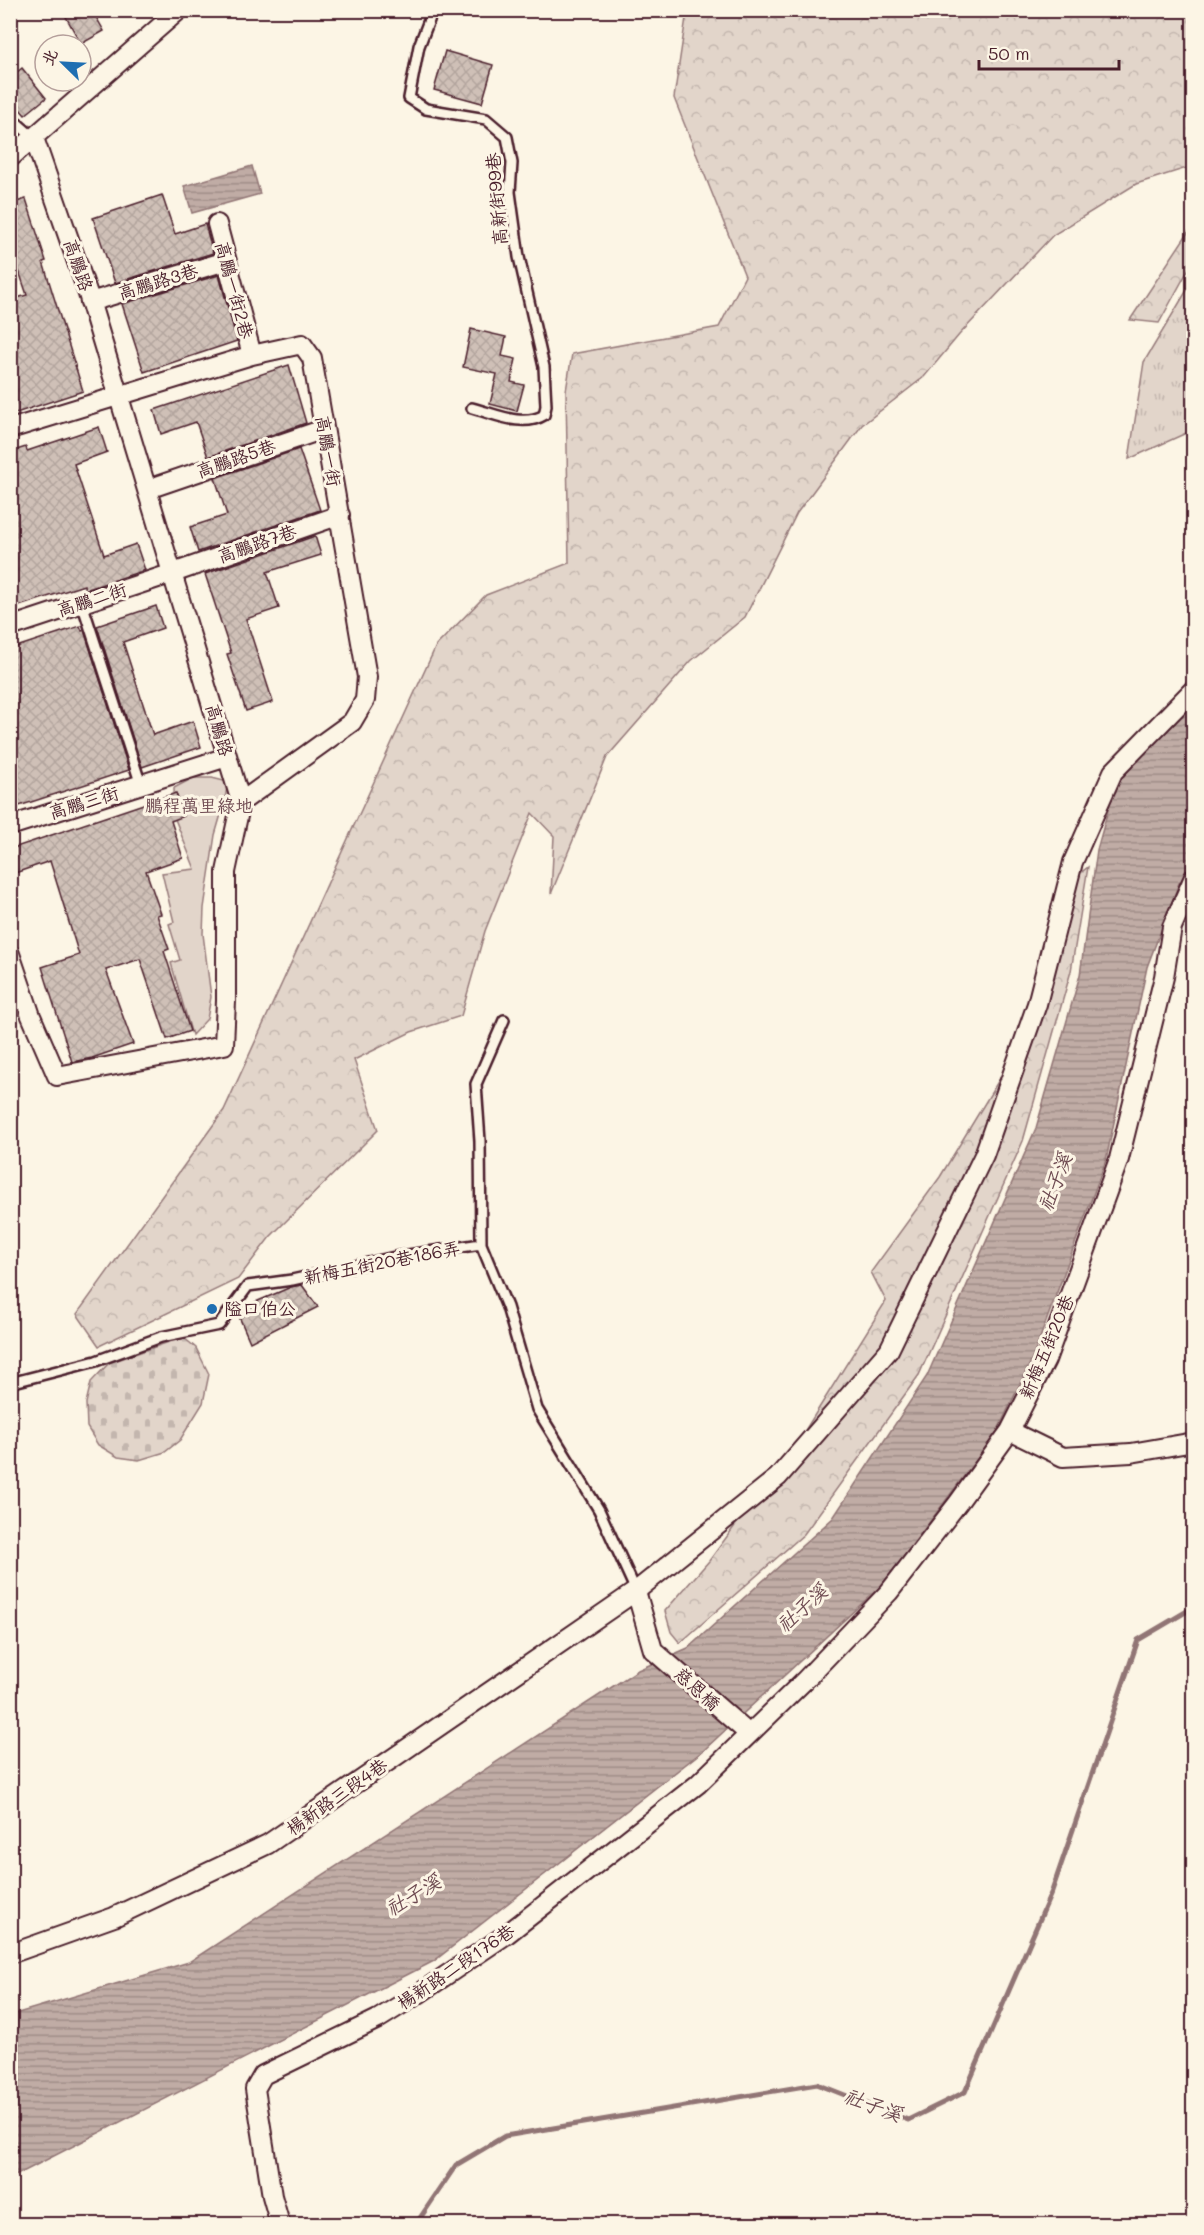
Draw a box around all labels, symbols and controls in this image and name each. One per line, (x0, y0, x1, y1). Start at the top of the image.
north arrow (33, 33, 93, 93)
scale bar (979, 33, 1118, 71)
text: 50 m (988, 41, 1030, 65)
text: 北 (36, 45, 62, 68)
street label: 高新街99巷 (480, 152, 512, 247)
street label: 高鵬路 (59, 235, 99, 294)
street label: 高鵬一街2巷 (210, 238, 260, 341)
street label: 高鵬路3巷 (115, 257, 201, 305)
street label: 高鵬一街 (311, 413, 347, 488)
street label: 高鵬路5巷 (193, 433, 279, 483)
street label: 高鵬路7巷 (214, 518, 299, 568)
street label: 高鵬二街 (54, 577, 130, 622)
street label: 高鵬路 (201, 700, 239, 759)
street label: 高鵬三街 (46, 780, 122, 824)
park label: 鵬程萬里綠地 (145, 793, 253, 817)
water label: 社子溪 (1031, 1148, 1077, 1214)
street label: 新梅五街20巷186弄 (302, 1235, 462, 1289)
street label: 新梅五街20巷 (1013, 1291, 1079, 1402)
place label: 隘口伯公 (224, 1296, 296, 1320)
marker: 隘口伯公 (205, 1302, 219, 1316)
water label: 社子溪 (770, 1577, 833, 1637)
street label: 慈恩橋 (670, 1661, 726, 1715)
street label: 楊新路三段4巷 (281, 1752, 392, 1840)
water label: 社子溪 (380, 1867, 446, 1921)
street label: 楊新路二段176巷 (392, 1918, 519, 2014)
water label: 社子溪 (841, 2082, 907, 2127)

